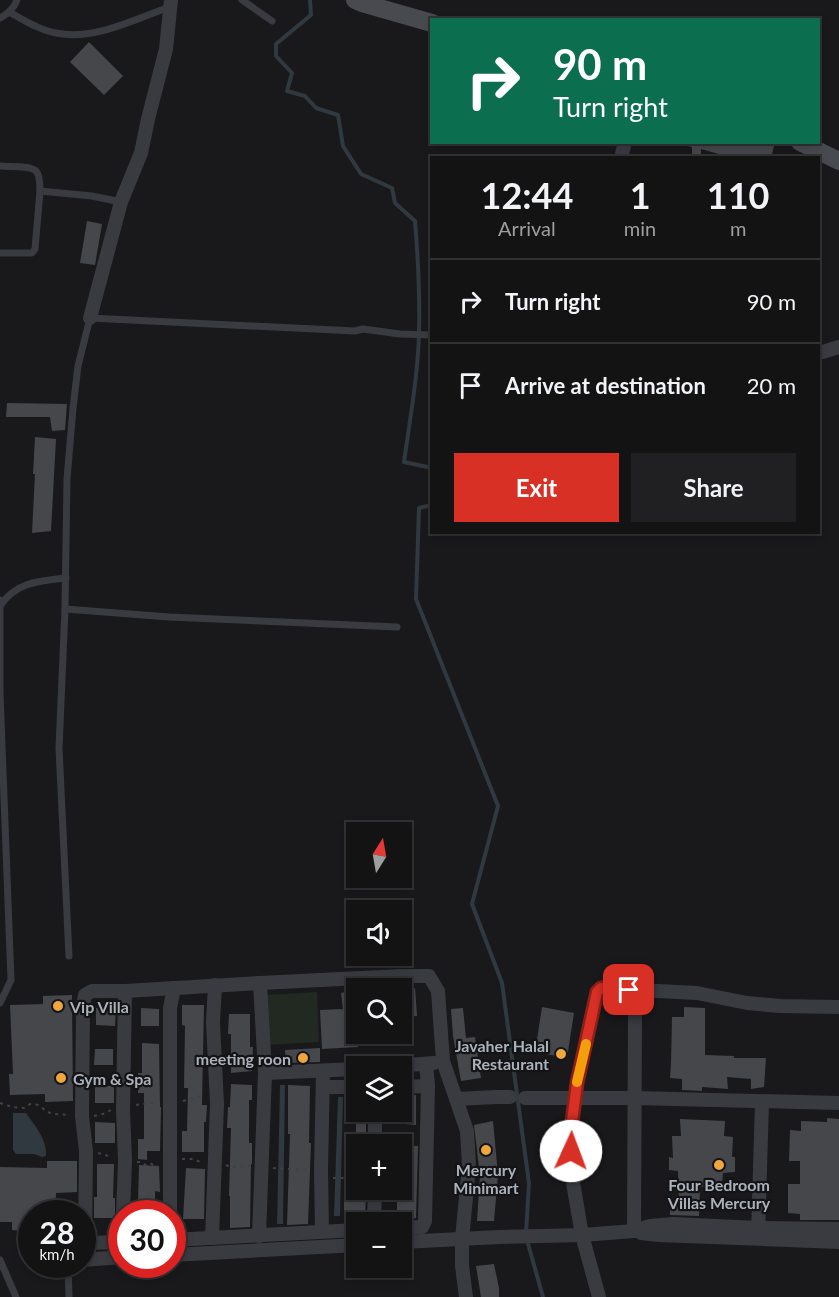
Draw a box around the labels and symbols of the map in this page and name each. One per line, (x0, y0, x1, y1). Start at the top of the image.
north arrow (346, 822, 412, 888)
pin (603, 964, 654, 1015)
place label: Vip Villa (69, 997, 129, 1016)
marker: Vip Villa (51, 999, 65, 1013)
place label: Javaher Halal Restaurant (455, 1036, 549, 1073)
marker: Javaher Halal Restaurant (554, 1047, 568, 1061)
place label: meeting roon (196, 1049, 291, 1068)
marker: meeting roon (296, 1051, 310, 1065)
place label: Gym & Spa (73, 1069, 151, 1088)
marker: Gym & Spa (54, 1071, 68, 1085)
position arrow (539, 1119, 603, 1183)
marker: Mercury Minimart (479, 1143, 493, 1157)
marker: Four Bedroom Villas Mercury (712, 1158, 726, 1172)
place label: Mercury Minimart (453, 1160, 519, 1197)
place label: Four Bedroom Villas Mercury (667, 1175, 771, 1212)
speed limit sign: 30 (108, 1200, 186, 1278)

